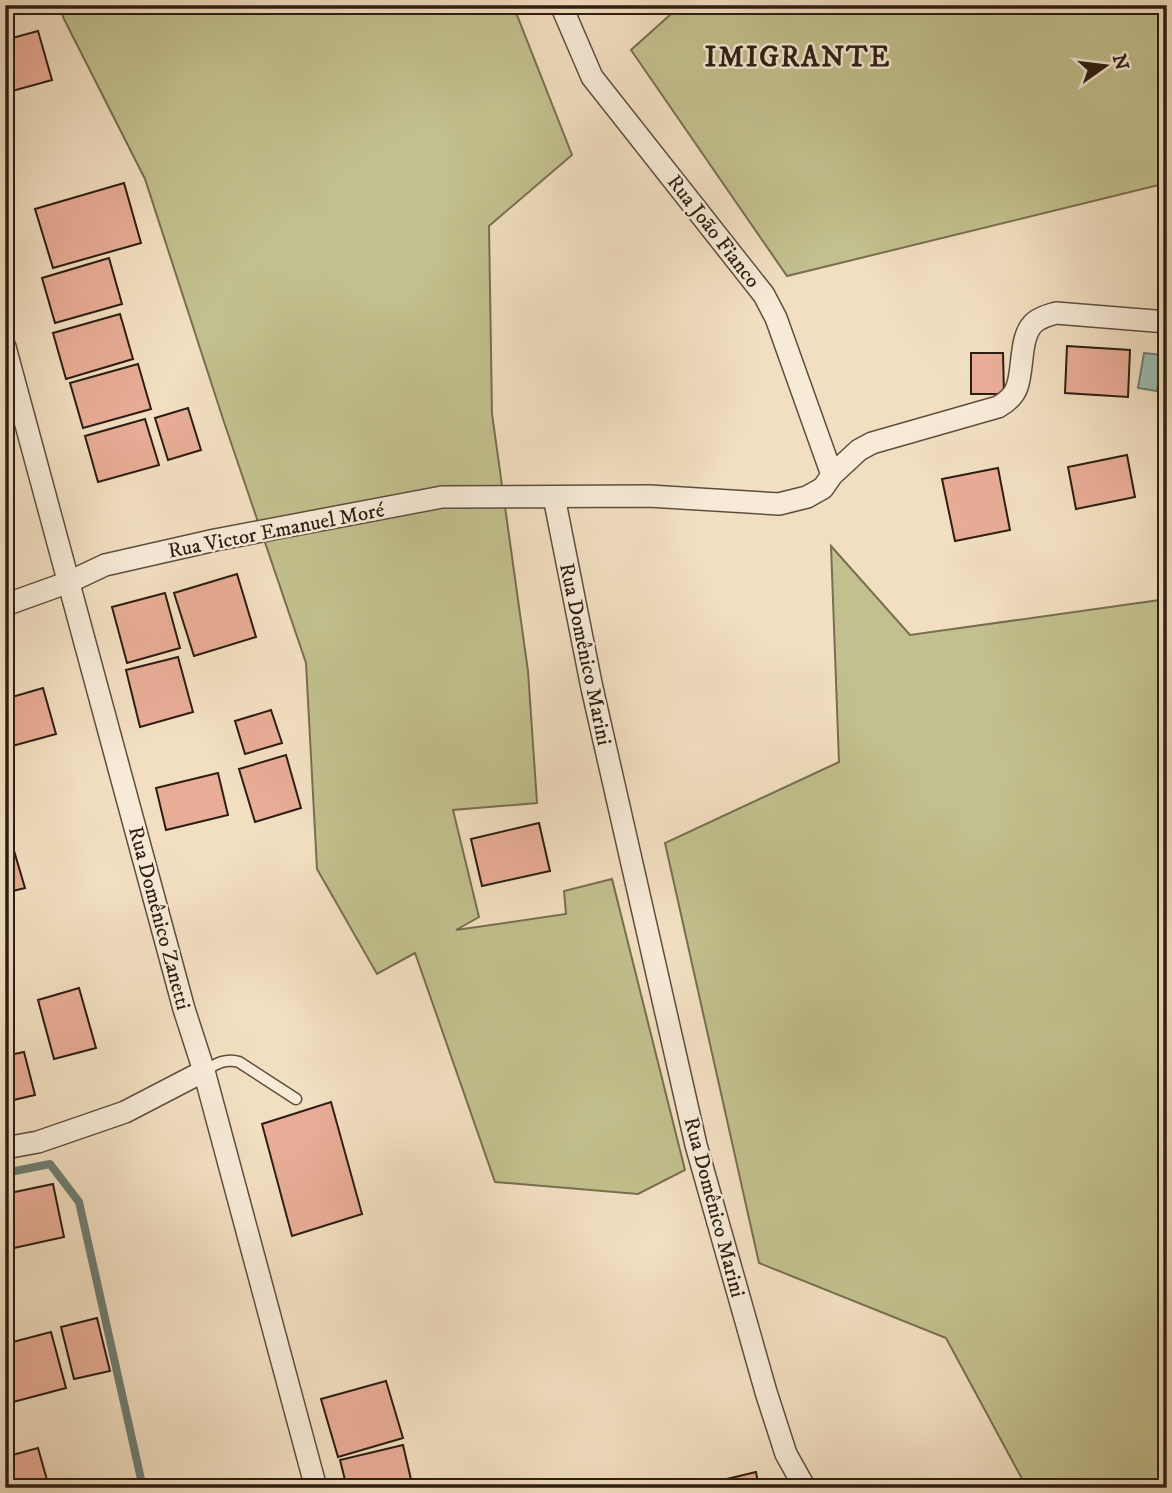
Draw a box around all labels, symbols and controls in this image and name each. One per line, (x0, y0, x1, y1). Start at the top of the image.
north arrow (1070, 32, 1140, 102)
district label: IMIGRANTE (705, 40, 891, 75)
text: N (1107, 52, 1133, 73)
street label: Rua João Fianco (661, 170, 766, 293)
street label: Rua Victor Emanuel Moré (166, 497, 387, 565)
street label: Rua Domênico Marini (553, 561, 617, 748)
street label: Rua Domênico Zanetti (122, 824, 196, 1013)
street label: Rua Domênico Marini (677, 1114, 751, 1300)

